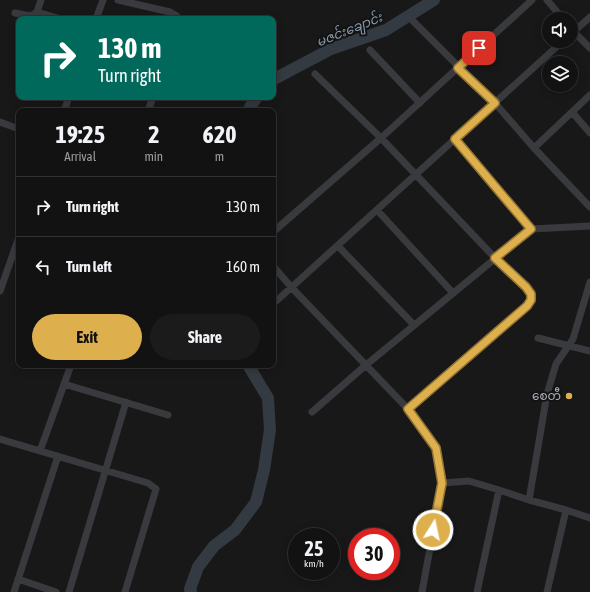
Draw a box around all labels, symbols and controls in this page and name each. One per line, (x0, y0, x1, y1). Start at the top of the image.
water label: မဇင်းချောင်း (313, 7, 387, 53)
map controls (542, 12, 578, 92)
button: sound (542, 12, 578, 48)
pin (462, 31, 496, 65)
icon: right (32, 32, 84, 84)
text: 130 m (98, 32, 161, 64)
icon: arrive (468, 37, 490, 59)
button: layers (542, 56, 578, 92)
text: Turn right (98, 65, 161, 86)
text: 19:25 (56, 121, 105, 148)
text: 2 (148, 121, 159, 148)
text: 620 (203, 121, 236, 148)
text: Arrival (64, 149, 96, 164)
text: min (144, 149, 163, 164)
text: m (215, 149, 224, 164)
icon: right (32, 196, 54, 218)
text: Turn right (66, 198, 119, 215)
text: 130 m (226, 198, 260, 215)
icon: left (32, 256, 54, 278)
text: Turn left (66, 258, 112, 275)
text: 160 m (226, 258, 260, 275)
button: Exit (32, 314, 142, 360)
button: Share (150, 314, 260, 360)
place label: စေတီ (532, 387, 561, 403)
marker: စေတီ (564, 391, 574, 401)
position arrow (412, 509, 454, 551)
speed limit sign: 30 (348, 528, 400, 580)
text: 25 (305, 537, 323, 560)
text: km/h (304, 558, 324, 569)

